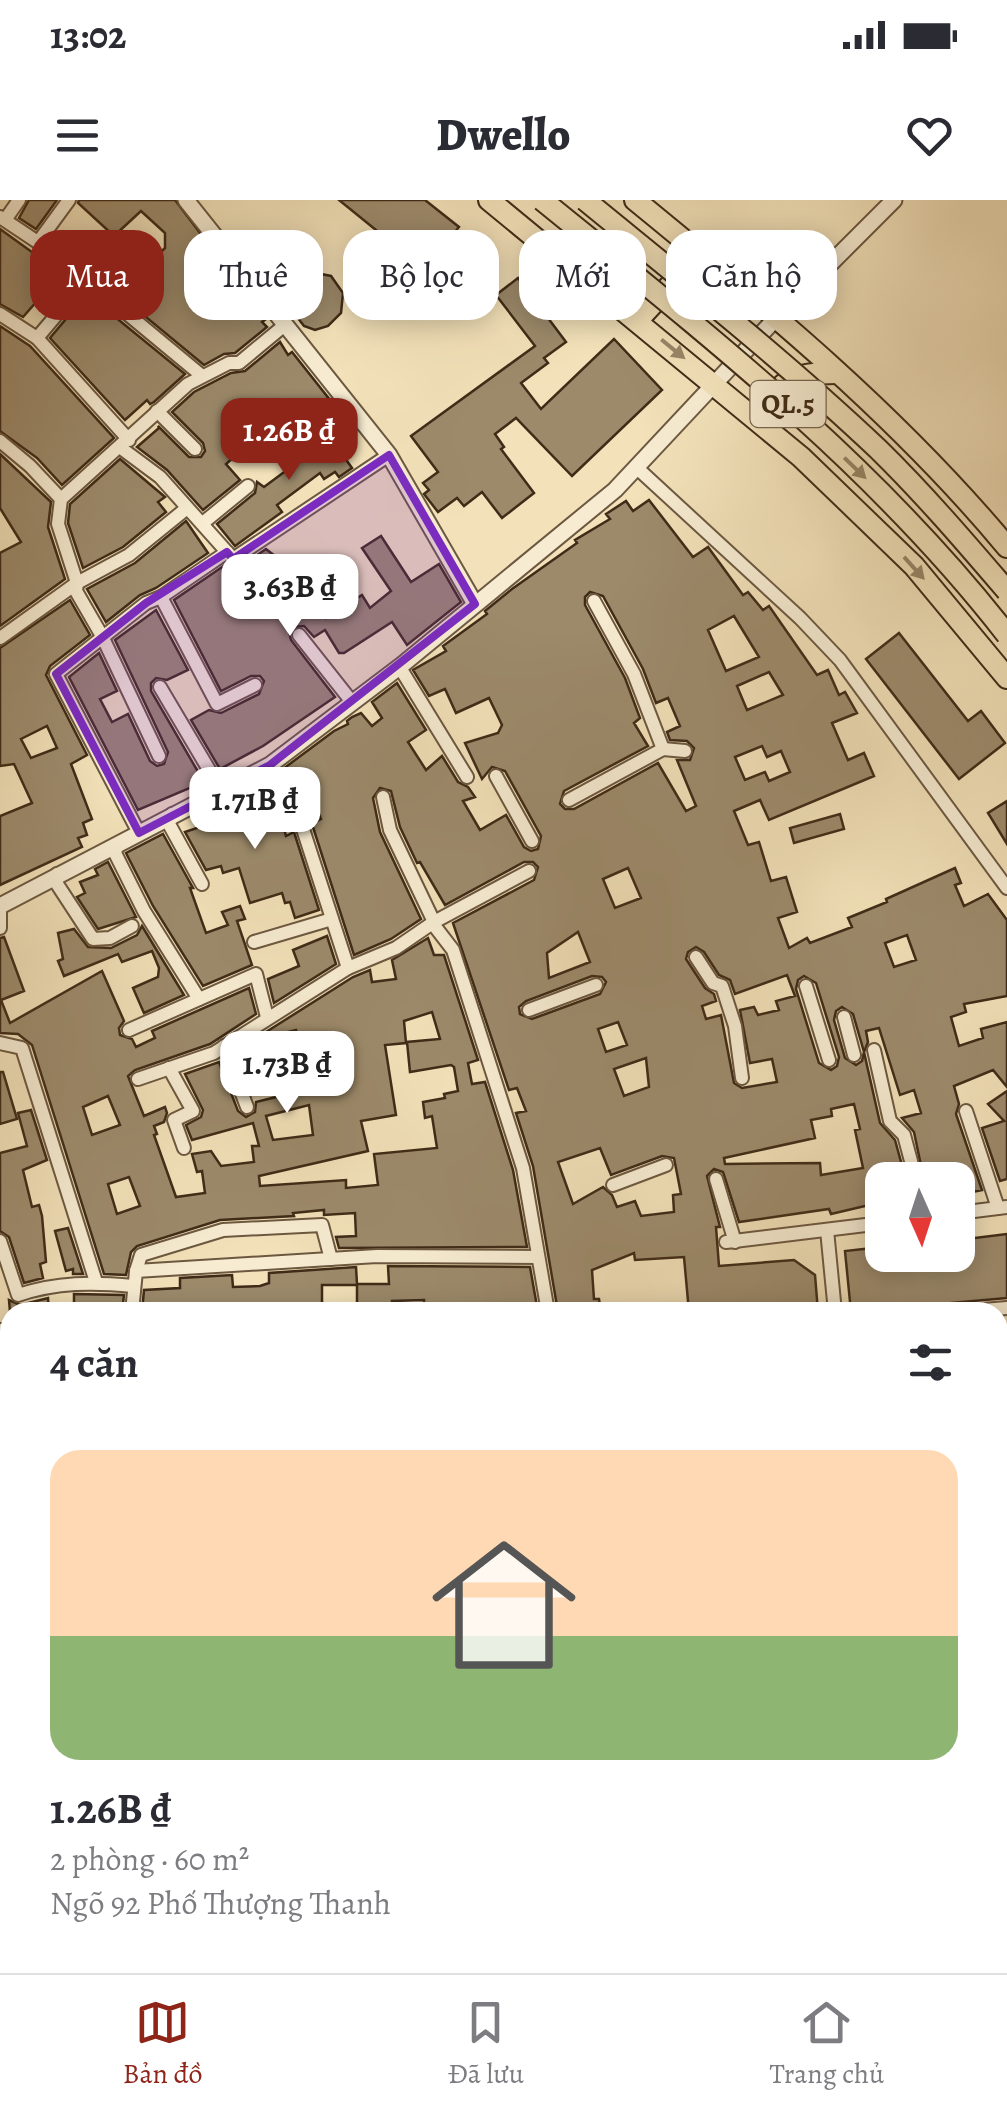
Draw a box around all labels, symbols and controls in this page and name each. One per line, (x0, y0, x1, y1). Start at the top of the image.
text: 13:02 (50, 9, 126, 61)
text: Dwello (436, 104, 571, 166)
icon: menu (50, 108, 105, 163)
icon: heart (902, 108, 957, 163)
chip: Mua (30, 230, 164, 320)
chip: Thuê (184, 230, 323, 320)
chip: Bộ lọc (343, 230, 499, 320)
chip: Mới (519, 230, 646, 320)
chip: Căn hộ (666, 230, 837, 320)
one-way arrow (661, 338, 686, 359)
road number: QL.5 (750, 381, 826, 427)
pin: 1.26B ₫ (197, 398, 381, 483)
text: 1.26B ₫ (243, 408, 335, 452)
one-way arrow (843, 455, 867, 479)
pin: 3.63B ₫ (198, 554, 382, 639)
one-way arrow (902, 556, 925, 580)
text: 3.63B ₫ (243, 564, 337, 608)
pin: 1.71B ₫ (163, 767, 347, 852)
text: 1.71B ₫ (211, 777, 299, 821)
pin: 1.73B ₫ (195, 1031, 379, 1116)
text: 1.73B ₫ (242, 1041, 332, 1085)
north arrow (865, 1162, 975, 1272)
map controls (865, 1162, 975, 1272)
text: 4 căn (50, 1334, 138, 1391)
icon: filters (903, 1335, 958, 1390)
icon: home (414, 1515, 594, 1695)
text: 1.26B ₫ (50, 1780, 172, 1837)
text: 2 phòng · 60 m² (50, 1837, 249, 1881)
text: Ngõ 92 Phố Thượng Thanh (50, 1881, 391, 1925)
tab: Bản đồ (123, 1995, 202, 2093)
tab: Đã lưu (448, 1995, 524, 2093)
tab: Trang chủ (769, 1995, 884, 2093)

